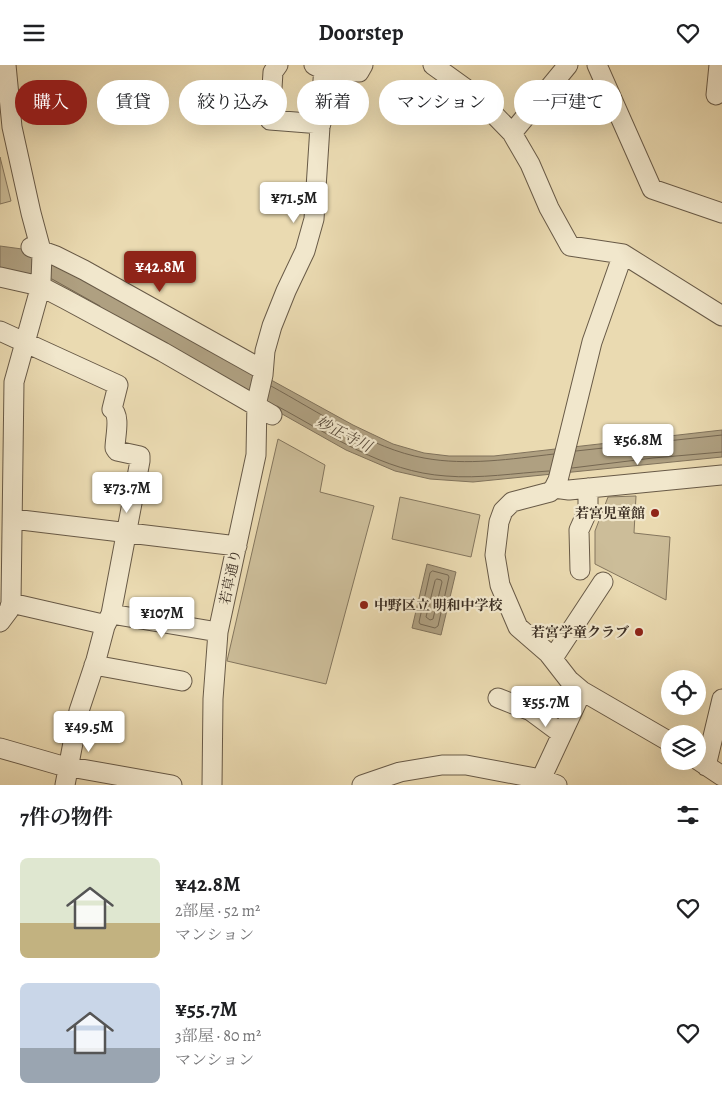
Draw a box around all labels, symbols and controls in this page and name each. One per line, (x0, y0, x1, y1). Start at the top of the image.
text: Doorstep (318, 18, 404, 48)
icon: menu (20, 19, 48, 47)
icon: heart (674, 19, 702, 47)
chip: 購入 (15, 80, 87, 125)
chip: 賃貸 (97, 80, 169, 125)
chip: 絞り込み (179, 80, 287, 125)
chip: 新着 (297, 80, 369, 125)
chip: マンション (379, 80, 504, 125)
chip: 一戸建て (514, 80, 622, 125)
pin: ¥71.5M (253, 181, 335, 224)
text: ¥71.5M (271, 187, 317, 209)
pin: ¥42.8M (119, 251, 201, 293)
text: ¥42.8M (135, 256, 185, 278)
water label: 妙正寺川 (313, 411, 377, 457)
pin: ¥56.8M (597, 423, 679, 466)
text: ¥56.8M (613, 429, 663, 451)
pin: ¥73.7M (86, 471, 168, 514)
text: ¥73.7M (103, 477, 151, 499)
place label: 若宮児童館 (575, 504, 645, 523)
marker: 若宮児童館 (649, 507, 661, 519)
street label: 若草通り (215, 548, 246, 606)
place label: 中野区立 明和中学校 (374, 596, 502, 615)
pin: ¥107M (127, 597, 197, 639)
marker: 中野区立 明和中学校 (358, 599, 370, 611)
text: ¥107M (140, 602, 184, 624)
place label: 若宮学童クラブ (531, 623, 629, 642)
marker: 若宮学童クラブ (633, 626, 645, 638)
map controls (661, 670, 706, 770)
button: locate (661, 670, 706, 715)
pin: ¥55.7M (505, 685, 587, 728)
text: ¥55.7M (522, 691, 570, 713)
pin: ¥49.5M (48, 711, 130, 753)
text: ¥49.5M (65, 716, 113, 738)
button: layers (661, 725, 706, 770)
icon: filters (674, 801, 702, 829)
text: 7件の物件 (20, 803, 113, 831)
text: ¥42.8M (175, 870, 241, 898)
icon: home (60, 878, 120, 938)
icon: heart (674, 894, 702, 922)
text: 2部屋 · 52 m² (175, 900, 260, 922)
text: マンション (175, 924, 254, 946)
text: ¥55.7M (175, 995, 237, 1023)
icon: home (60, 1003, 120, 1063)
icon: heart (674, 1019, 702, 1047)
text: 3部屋 · 80 m² (175, 1025, 261, 1047)
text: マンション (175, 1049, 254, 1071)

